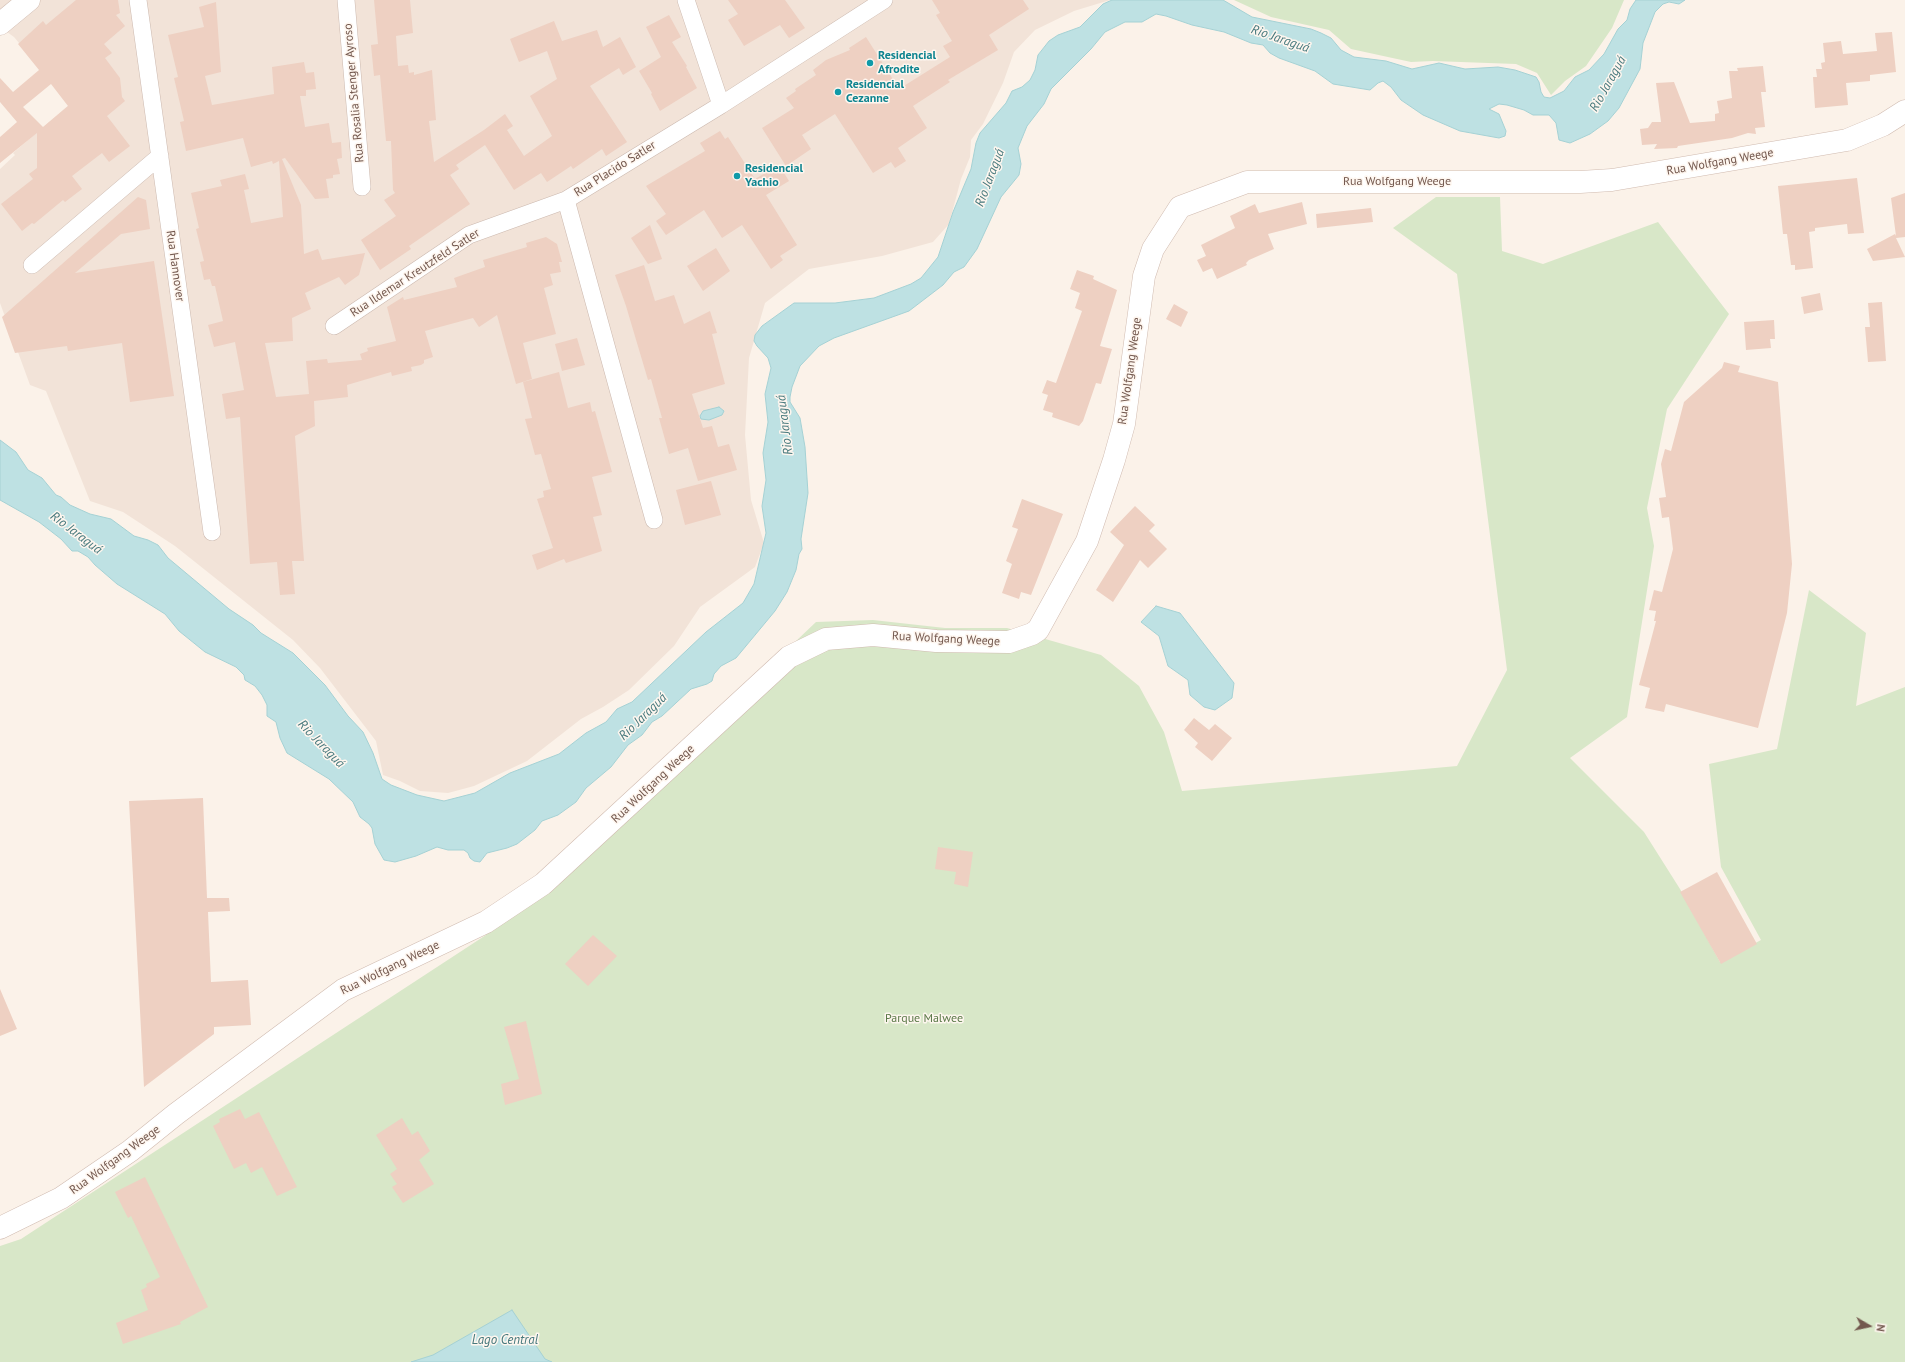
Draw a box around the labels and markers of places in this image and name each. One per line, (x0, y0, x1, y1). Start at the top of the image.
place label: Residencial Afrodite (878, 49, 936, 77)
marker: Residencial Afrodite (865, 58, 875, 68)
place label: Residencial Cezanne (846, 78, 904, 106)
marker: Residencial Cezanne (833, 87, 843, 97)
place label: Residencial Yachio (745, 162, 803, 190)
marker: Residencial Yachio (732, 171, 742, 181)

